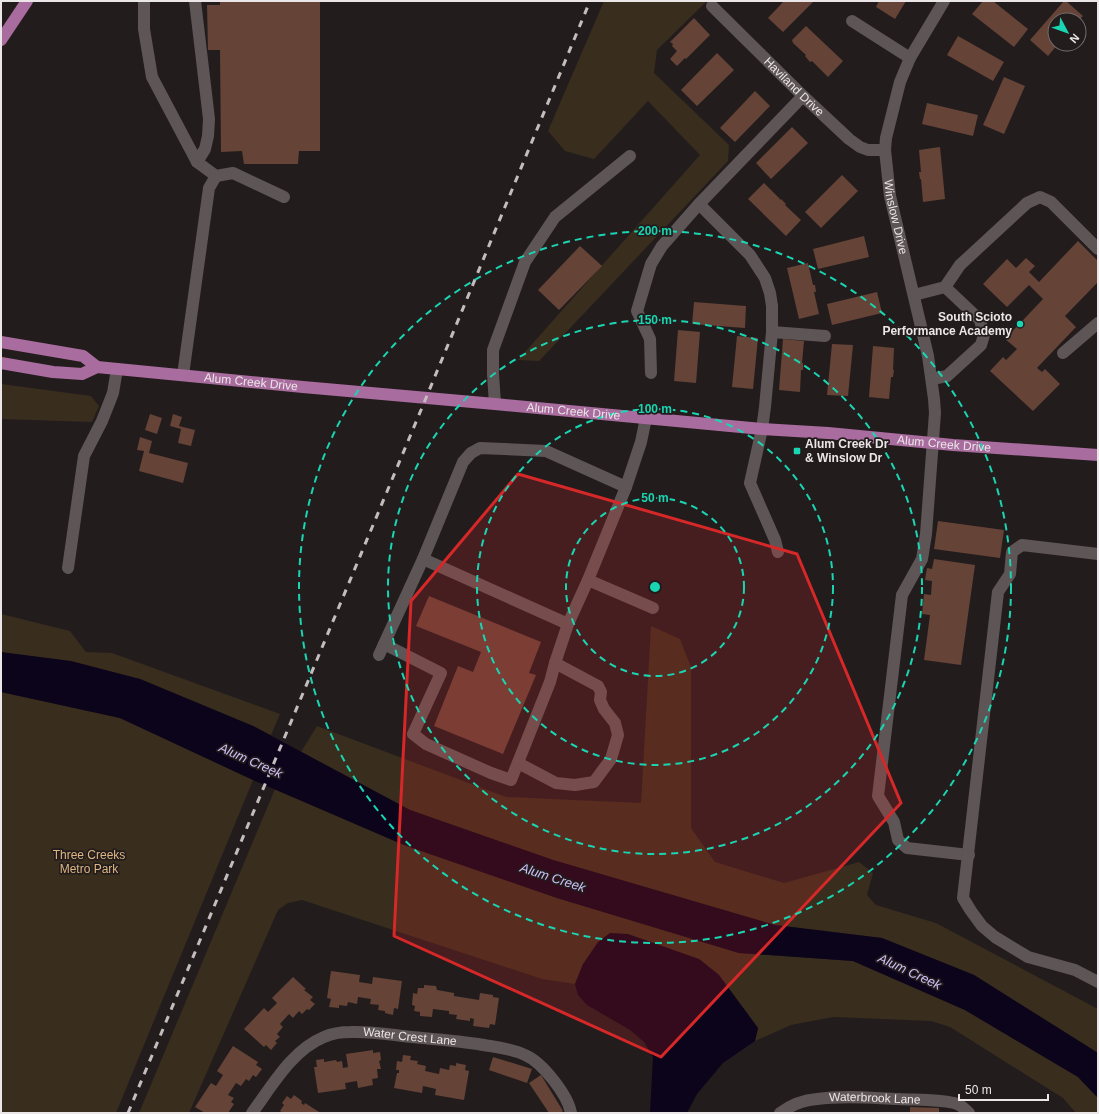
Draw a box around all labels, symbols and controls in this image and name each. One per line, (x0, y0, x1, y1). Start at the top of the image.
north arrow (1047, 12, 1087, 52)
text: N (1067, 32, 1082, 46)
street label: Haviland Drive (761, 54, 827, 119)
street label: Winslow Drive (881, 179, 911, 256)
text: 200 m (638, 224, 672, 238)
place label: South Scioto Performance Academy (882, 310, 1012, 338)
text: 150 m (638, 313, 672, 327)
marker: South Scioto Performance Academy (1015, 319, 1025, 329)
street label: Alum Creek Drive (203, 370, 299, 393)
street label: Alum Creek Drive (526, 400, 621, 423)
text: 100 m (638, 402, 672, 416)
street label: Alum Creek Drive (897, 433, 992, 455)
place label: Alum Creek Dr & Winslow Dr (805, 437, 889, 465)
marker: Alum Creek Dr & Winslow Dr (792, 446, 802, 456)
text: 50 m (641, 491, 669, 505)
centre of rings (648, 580, 662, 594)
water label: Alum Creek (216, 739, 286, 782)
park label: Three Creeks Metro Park (53, 848, 125, 876)
water label: Alum Creek (517, 860, 589, 896)
water label: Alum Creek (875, 950, 945, 993)
street label: Water Crest Lane (363, 1025, 458, 1048)
scale bar (959, 1076, 1048, 1102)
text: 50 m (965, 1083, 992, 1097)
street label: Waterbrook Lane (829, 1090, 921, 1107)

